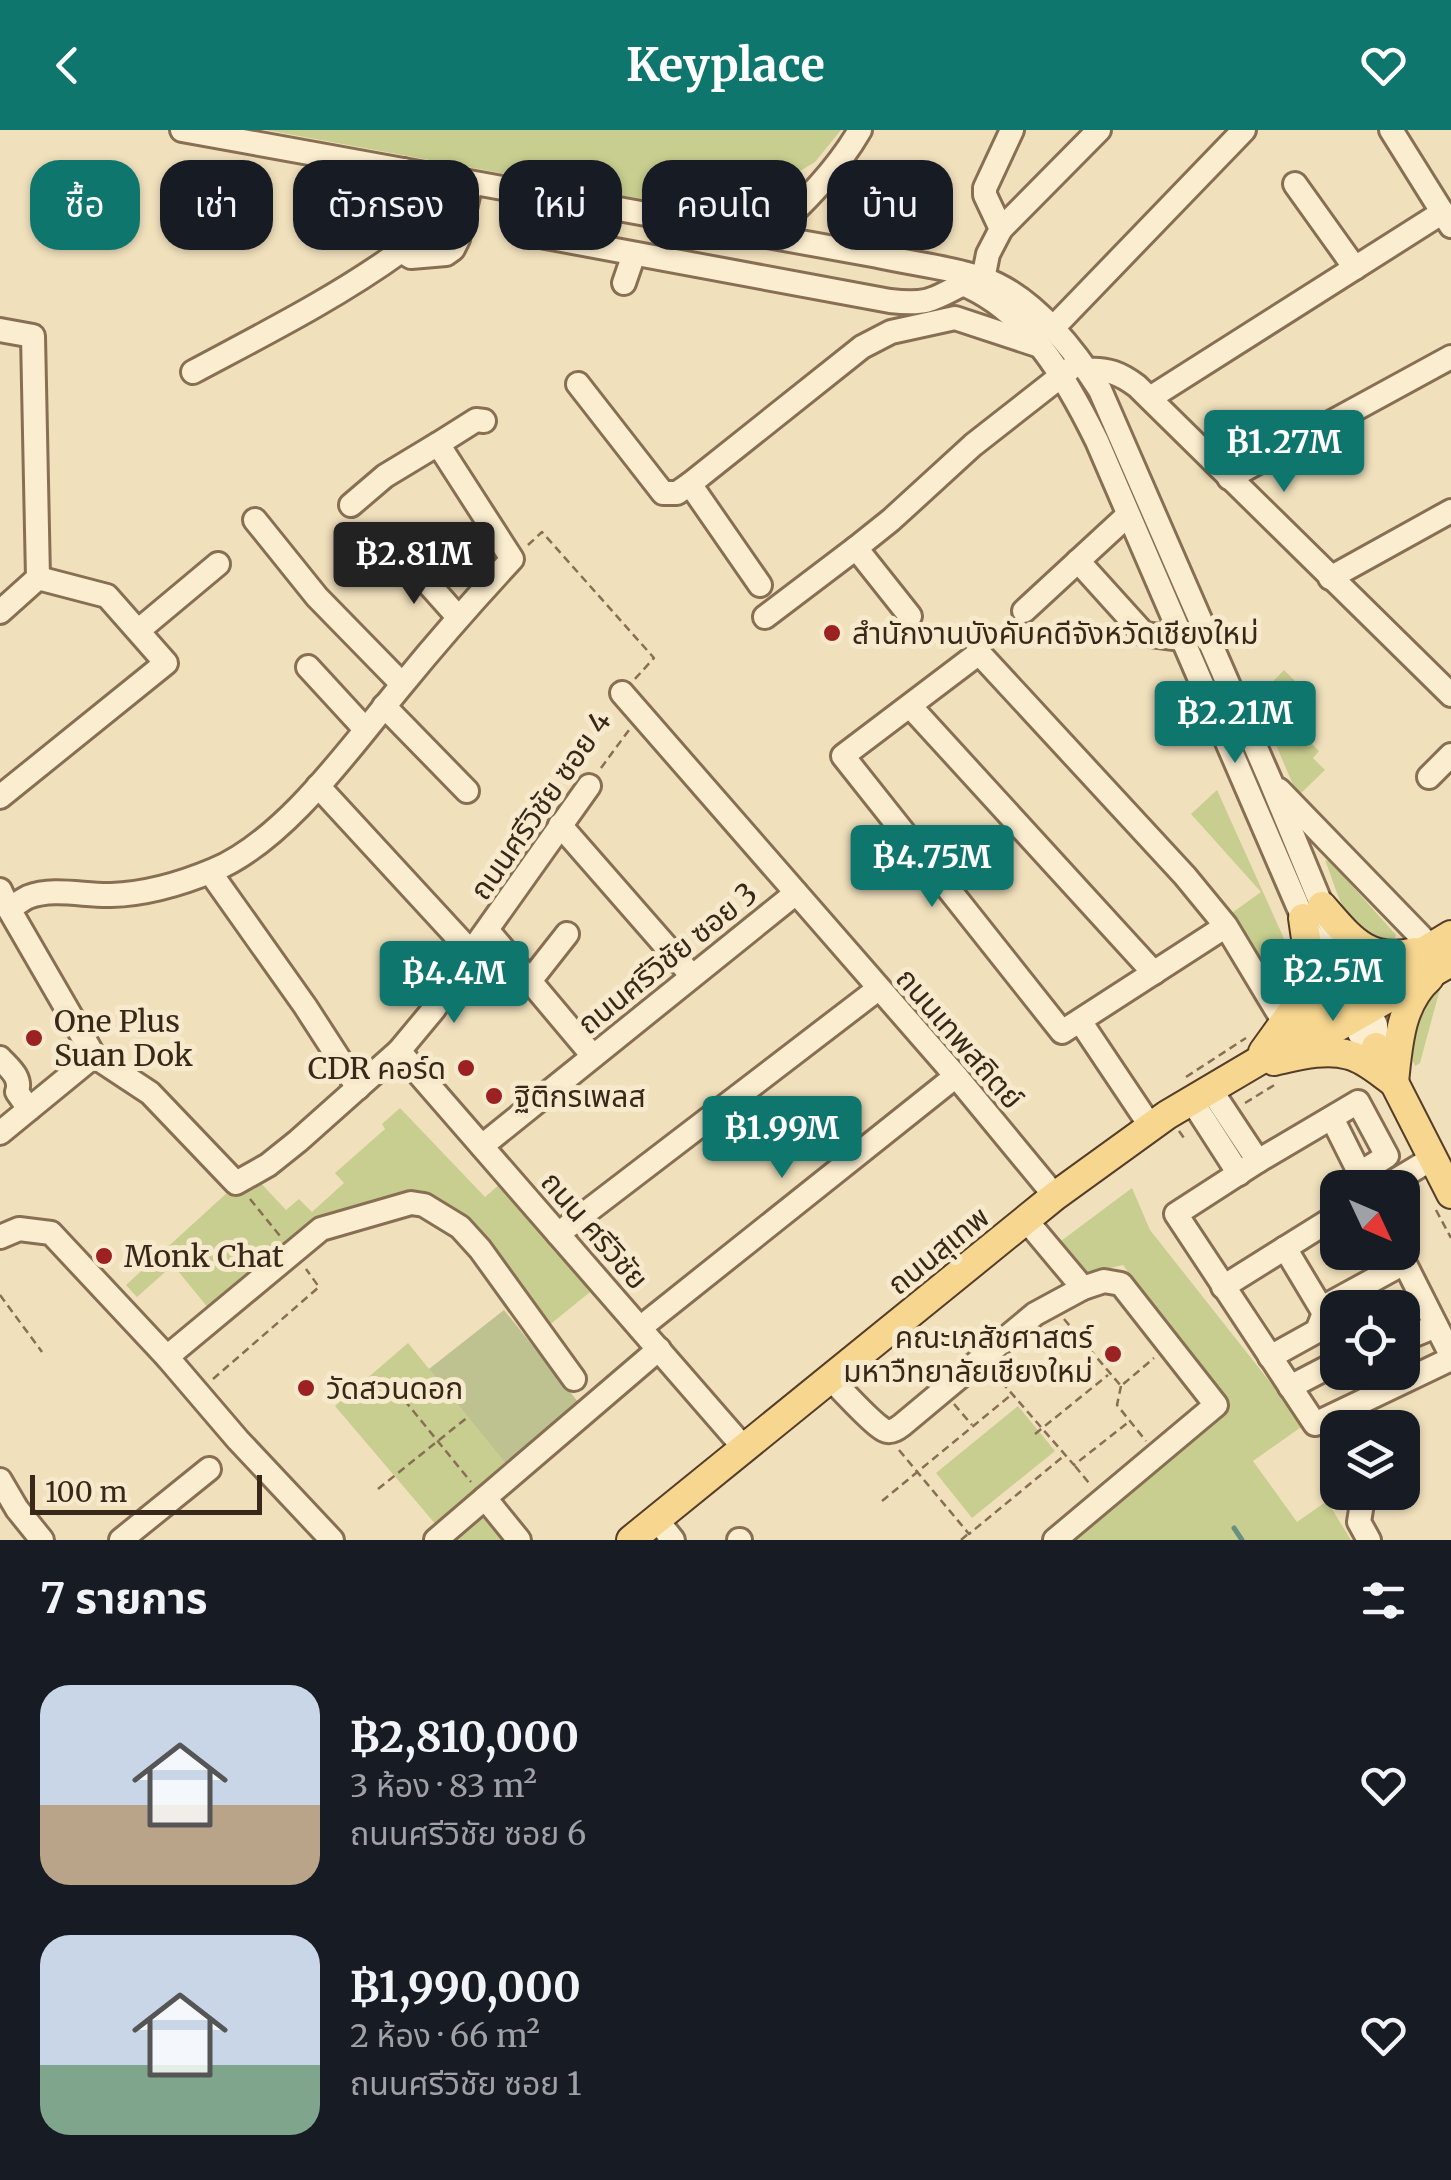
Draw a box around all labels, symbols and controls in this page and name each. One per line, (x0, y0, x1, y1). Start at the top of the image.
text: Keyplace (626, 37, 825, 93)
icon: back (40, 38, 95, 93)
icon: heart (1356, 38, 1411, 93)
chip: ซื้อ (30, 160, 140, 250)
chip: เช่า (160, 160, 273, 250)
chip: ตัวกรอง (293, 160, 479, 250)
chip: ใหม่ (499, 160, 622, 250)
chip: คอนโด (642, 160, 807, 250)
chip: บ้าน (827, 160, 953, 250)
pin: ฿1.27M (1203, 410, 1365, 495)
text: ฿1.27M (1226, 422, 1342, 462)
pin: ฿2.81M (333, 522, 495, 607)
text: ฿2.81M (356, 534, 472, 574)
place label: สำนักงานบังคับคดีจังหวัดเชียงใหม่ (852, 614, 1259, 652)
marker: สำนักงานบังคับคดีจังหวัดเชียงใหม่ (821, 622, 843, 644)
pin: ฿2.21M (1154, 681, 1316, 766)
text: ฿2.21M (1177, 693, 1293, 733)
street label: ถนนศรีวิชัย ซอย 4 (461, 703, 619, 907)
pin: ฿4.75M (851, 825, 1013, 910)
text: ฿4.75M (873, 837, 991, 877)
street label: ถนนศรีวิชัย ซอย 3 (569, 874, 765, 1042)
pin: ฿2.5M (1263, 939, 1403, 1024)
pin: ฿4.4M (384, 941, 524, 1026)
text: ฿2.5M (1283, 951, 1383, 991)
text: ฿4.4M (402, 953, 506, 993)
street label: ถนนเทพสถิตย์ (888, 960, 1032, 1117)
place label: One Plus Suan Dok (54, 1002, 193, 1074)
marker: One Plus Suan Dok (23, 1027, 45, 1049)
place label: CDR คอร์ด (308, 1049, 446, 1087)
marker: CDR คอร์ด (455, 1057, 477, 1079)
place label: ฐิติกรเพลส (514, 1077, 646, 1115)
marker: ฐิติกรเพลส (483, 1085, 505, 1107)
pin: ฿1.99M (701, 1096, 863, 1181)
text: ฿1.99M (725, 1108, 839, 1148)
street label: ถนน ศรีวิชัย (533, 1163, 657, 1297)
north arrow (1320, 1170, 1420, 1270)
map controls (1320, 1170, 1420, 1510)
street label: ถนนสุเทพ (879, 1197, 997, 1303)
place label: Monk Chat (124, 1237, 284, 1275)
marker: Monk Chat (93, 1245, 115, 1267)
button: locate (1320, 1290, 1420, 1390)
place label: คณะเภสัชศาสตร์ มหาวืทยาลัยเชียงใหม่ (843, 1318, 1094, 1390)
marker: คณะเภสัชศาสตร์ มหาวืทยาลัยเชียงใหม่ (1102, 1343, 1124, 1365)
place label: วัดสวนดอก (326, 1369, 463, 1407)
marker: วัดสวนดอก (295, 1377, 317, 1399)
button: layers (1320, 1410, 1420, 1510)
scale bar (30, 1470, 262, 1514)
text: 100 m (45, 1474, 127, 1510)
text: 7 รายการ (40, 1572, 208, 1624)
icon: filters (1356, 1573, 1411, 1628)
text: ฿2,810,000 (350, 1711, 579, 1763)
icon: home (120, 1725, 240, 1845)
icon: heart (1356, 1758, 1411, 1813)
text: 3 ห้อง · 83 m² (350, 1766, 537, 1806)
text: ถนนศรีวิชัย ซอย 6 (350, 1814, 586, 1854)
text: ฿1,990,000 (350, 1961, 581, 2013)
icon: home (120, 1975, 240, 2095)
icon: heart (1356, 2008, 1411, 2063)
text: 2 ห้อง · 66 m² (350, 2016, 540, 2056)
text: ถนนศรีวิชัย ซอย 1 (350, 2064, 581, 2104)

